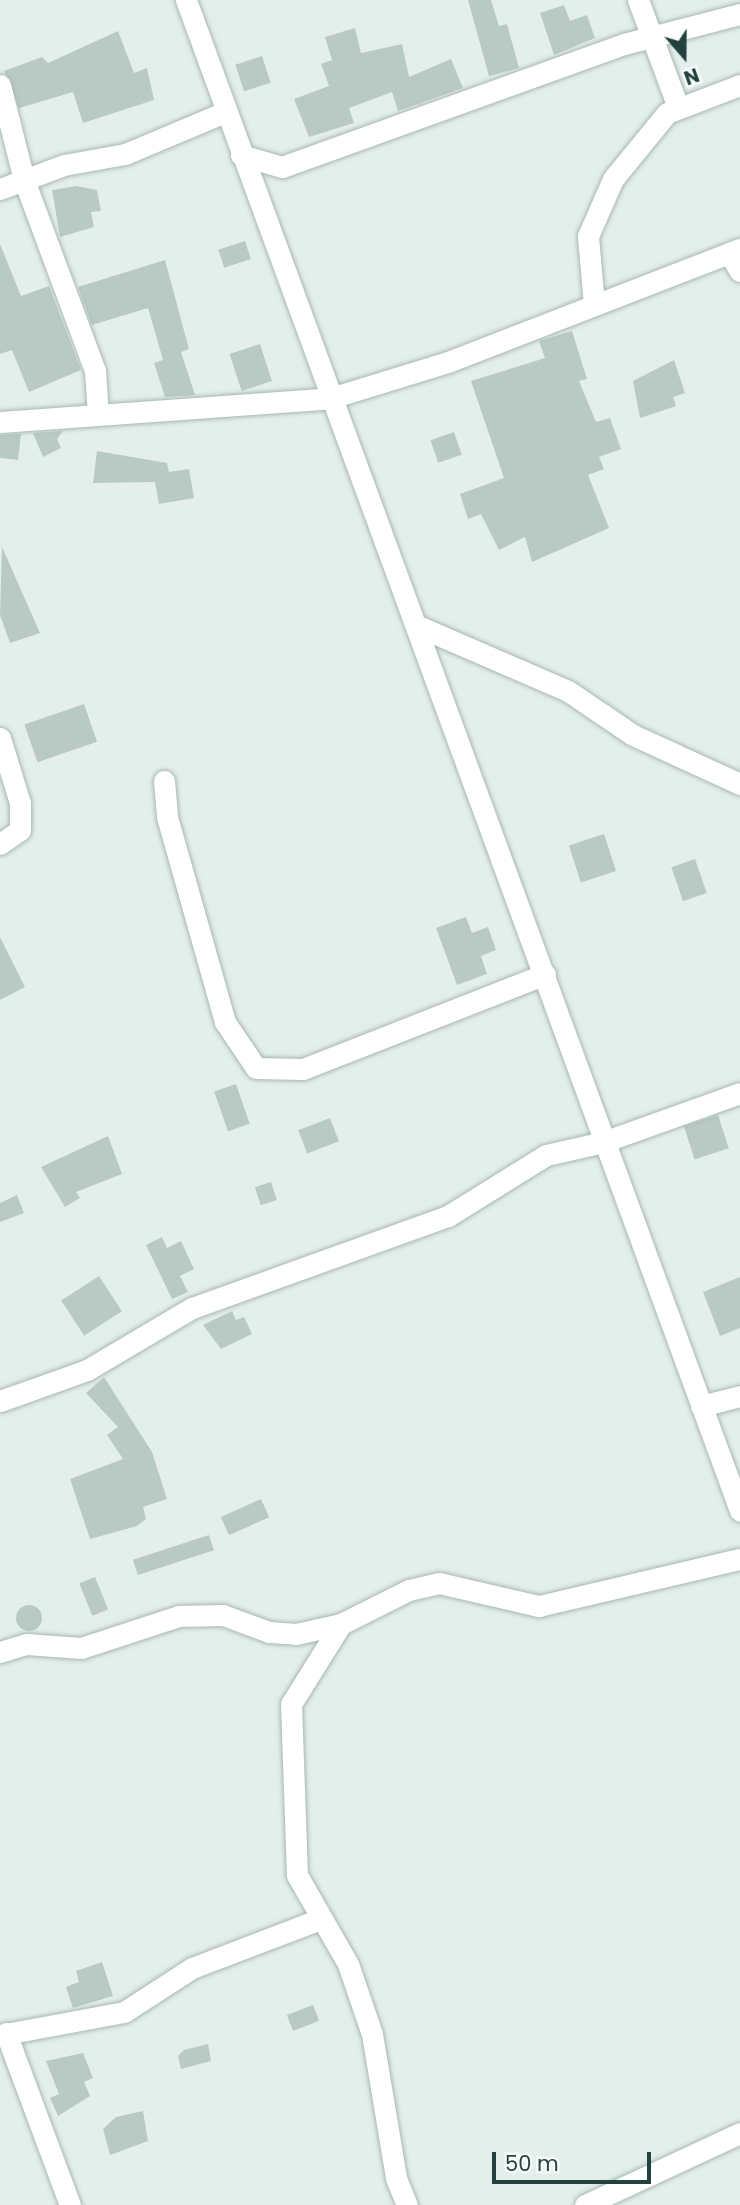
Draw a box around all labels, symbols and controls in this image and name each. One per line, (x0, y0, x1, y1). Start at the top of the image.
north arrow (649, 21, 719, 91)
text: N (680, 61, 703, 91)
scale bar (495, 2138, 654, 2182)
text: 50 m (505, 2149, 559, 2178)

